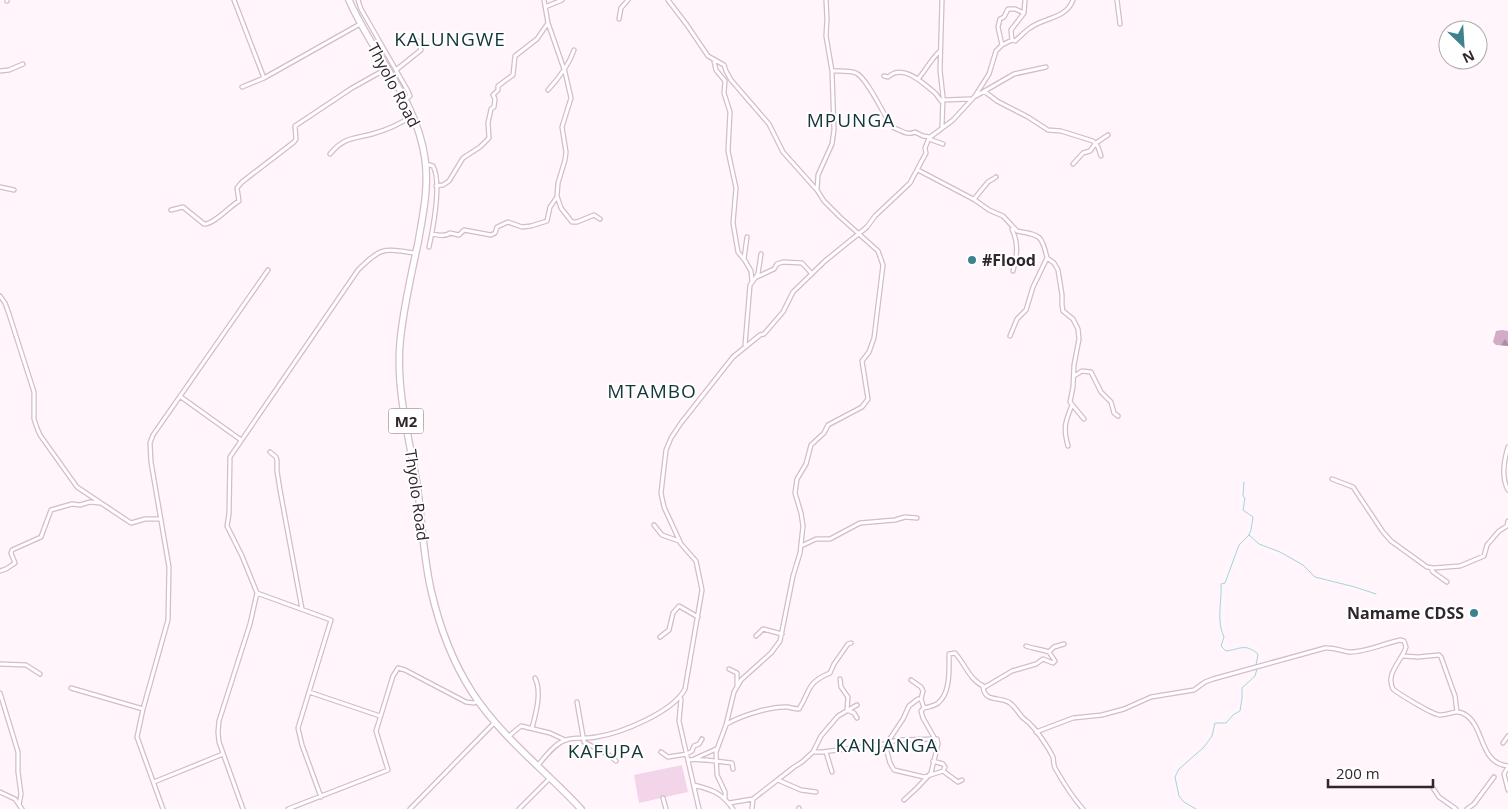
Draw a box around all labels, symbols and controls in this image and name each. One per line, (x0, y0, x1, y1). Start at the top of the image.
north arrow (1438, 20, 1488, 70)
district label: KALUNGWE (394, 26, 506, 52)
street label: Thyolo Road (363, 39, 425, 131)
text: N (1460, 46, 1478, 68)
district label: MPUNGA (807, 107, 895, 133)
place label: #Flood (982, 249, 1036, 271)
marker: #Flood (966, 254, 978, 266)
district label: MTAMBO (607, 378, 697, 404)
road number: M2 (388, 408, 424, 434)
street label: Thyolo Road (400, 448, 434, 542)
place label: Namame CDSS (1347, 602, 1464, 624)
marker: Namame CDSS (1468, 607, 1480, 619)
district label: KANJANGA (835, 732, 939, 758)
district label: KAFUPA (568, 738, 644, 764)
scale bar (1328, 756, 1433, 788)
text: 200 m (1336, 763, 1380, 783)

